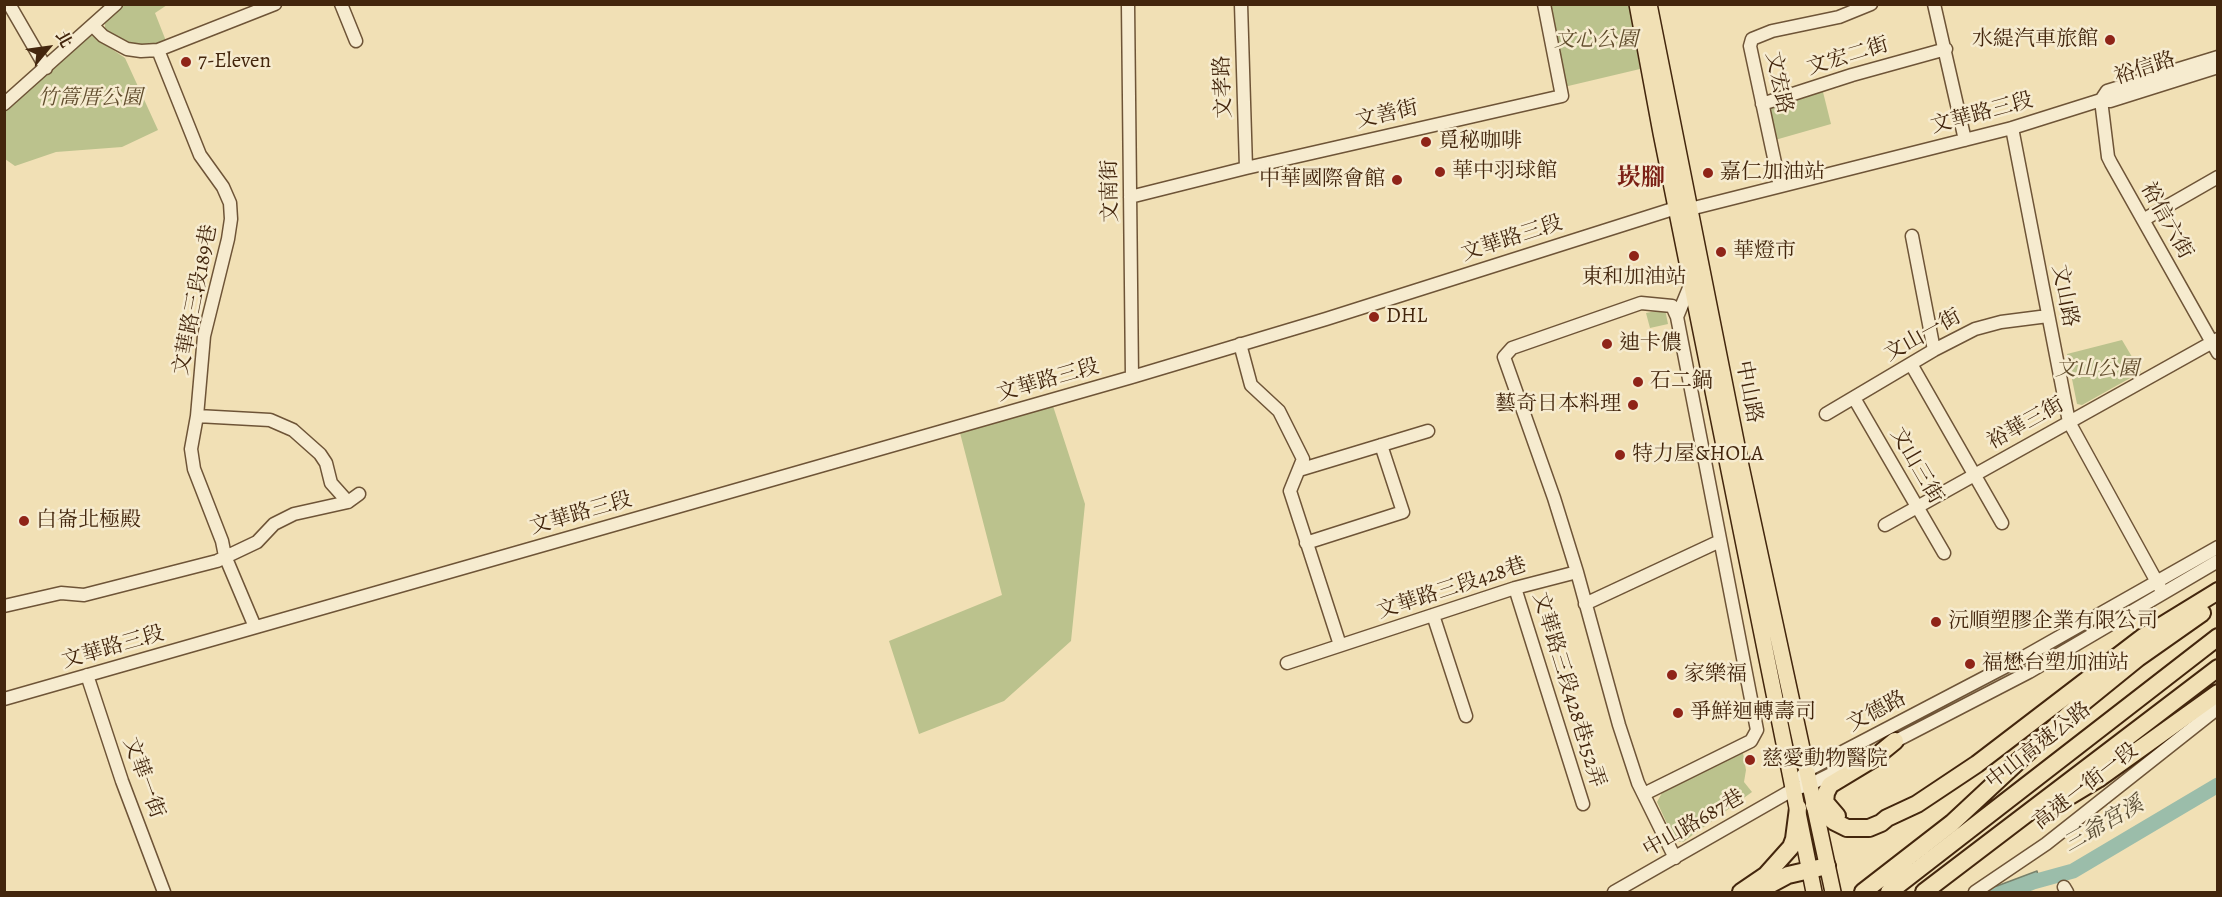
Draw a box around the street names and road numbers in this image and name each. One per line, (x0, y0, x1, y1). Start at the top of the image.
street label: 文宏二街 (1804, 33, 1892, 81)
street label: 裕信路 (2111, 47, 2179, 91)
street label: 文宏路 (1759, 50, 1797, 116)
street label: 文孝路 (1210, 55, 1238, 119)
street label: 文華路三段 (1928, 88, 2036, 140)
street label: 文善街 (1353, 96, 1421, 134)
street label: 文南街 (1098, 159, 1124, 223)
street label: 裕信六街 (2135, 178, 2197, 264)
street label: 文華路三段 (1458, 211, 1566, 267)
street label: 文華路三段189巷 (169, 223, 223, 377)
street label: 文山路 (2046, 263, 2082, 329)
street label: 文山一街 (1880, 305, 1966, 367)
street label: 文華路三段 (994, 354, 1102, 408)
street label: 中山路 (1730, 359, 1766, 425)
street label: 裕華三街 (1983, 393, 2069, 455)
street label: 文山三街 (1884, 423, 1948, 509)
street label: 文華路三段 (527, 487, 635, 541)
street label: 文華路三段428巷 (1374, 553, 1530, 625)
street label: 文華路三段428巷152弄 (1526, 589, 1610, 791)
street label: 文華路三段 (59, 621, 167, 675)
street label: 文德路 (1843, 686, 1911, 738)
street label: 中山高速公路 (1982, 697, 2096, 795)
street label: 文華一街 (117, 734, 169, 822)
street label: 高速一街一段 (2029, 738, 2143, 836)
street label: 中山路687巷 (1639, 785, 1749, 863)

